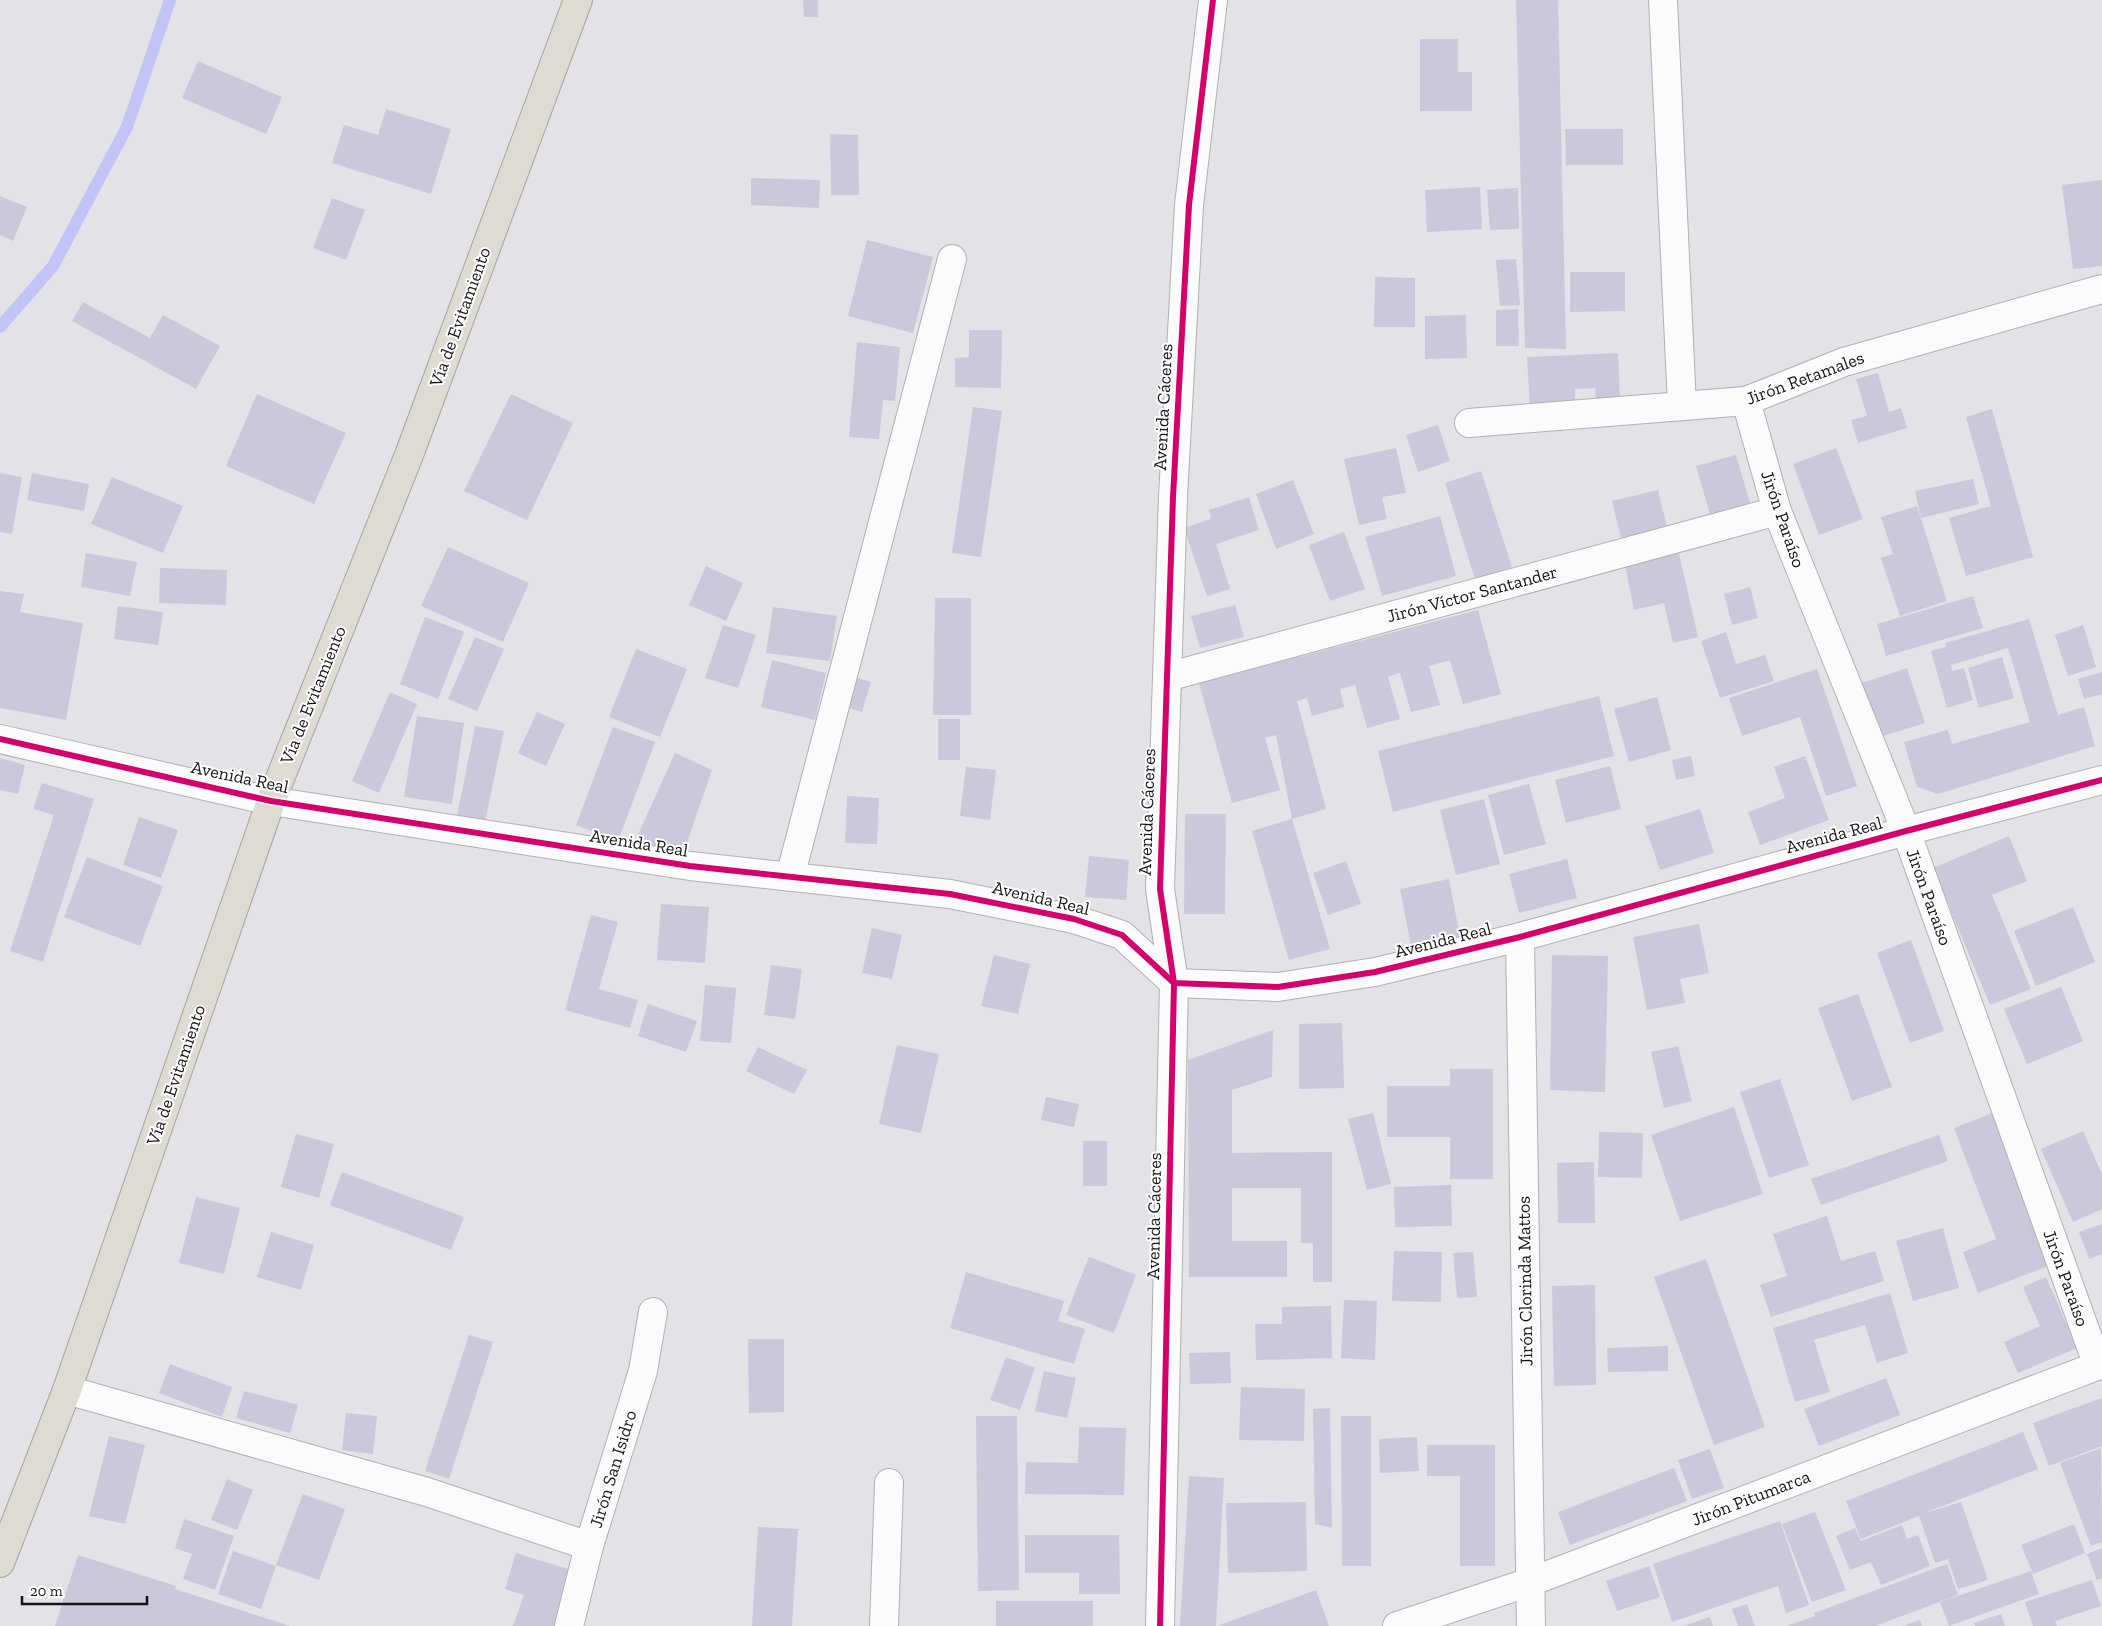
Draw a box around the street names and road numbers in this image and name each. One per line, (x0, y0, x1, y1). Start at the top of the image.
street label: Vía de Evitamiento (424, 244, 495, 391)
street label: Avenida Cáceres (1149, 343, 1177, 471)
street label: Jirón Retamales (1743, 346, 1867, 410)
street label: Jirón Paraíso (1756, 467, 1810, 571)
street label: Jirón Víctor Santander (1384, 561, 1560, 627)
street label: Vía de Evitamiento (275, 623, 351, 768)
street label: Avenida Cáceres (1134, 748, 1160, 876)
street label: Avenida Real (189, 756, 291, 798)
street label: Avenida Real (1783, 812, 1885, 858)
street label: Avenida Real (588, 824, 690, 862)
street label: Jirón Paraíso (1901, 846, 1957, 948)
street label: Avenida Real (990, 876, 1092, 920)
street label: Avenida Real (1392, 917, 1494, 963)
street label: Vía de Evitamiento (141, 1002, 210, 1149)
street label: Avenida Cáceres (1142, 1152, 1166, 1280)
street label: Jirón Clorinda Mattos (1513, 1196, 1537, 1366)
street label: Jirón Paraíso (2038, 1227, 2094, 1329)
street label: Jirón San Isidro (585, 1407, 641, 1531)
street label: Jirón Pitumarca (1689, 1465, 1814, 1531)

